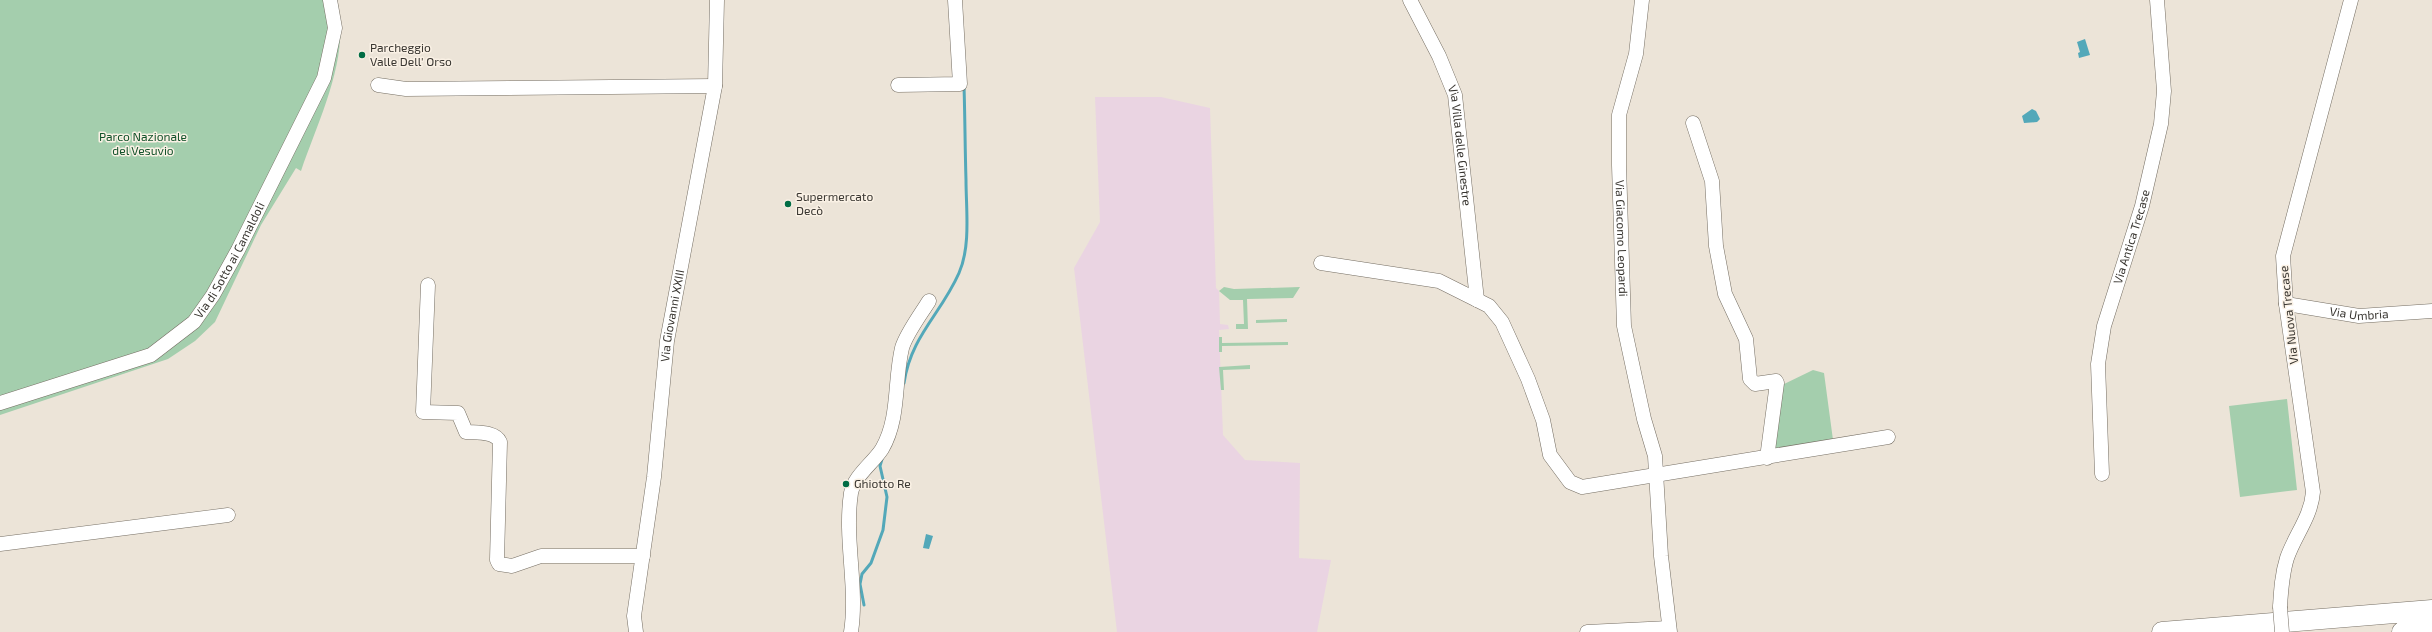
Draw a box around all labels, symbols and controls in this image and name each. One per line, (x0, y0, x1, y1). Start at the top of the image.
place label: Parcheggio Valle Dell' Orso (370, 40, 452, 68)
marker: Parcheggio Valle Dell' Orso (357, 50, 367, 60)
street label: Via Villa delle Ginestre (1446, 83, 1475, 206)
park label: Parco Nazionale del Vesuvio (99, 129, 187, 157)
street label: Via Giacomo Leopardi (1613, 180, 1631, 297)
street label: Via Antica Trecase (2110, 188, 2152, 286)
place label: Supermercato Decò (796, 189, 873, 217)
marker: Supermercato Decò (783, 199, 793, 209)
street label: Via di Sotto ai Camaldoli (191, 200, 267, 321)
street label: Via Nuova Trecase (2276, 265, 2300, 365)
street label: Via Giovanni XXIII (657, 268, 686, 362)
street label: Via Umbria (2329, 303, 2389, 322)
place label: Ghiotto Re (854, 476, 911, 490)
marker: Ghiotto Re (841, 479, 851, 489)

